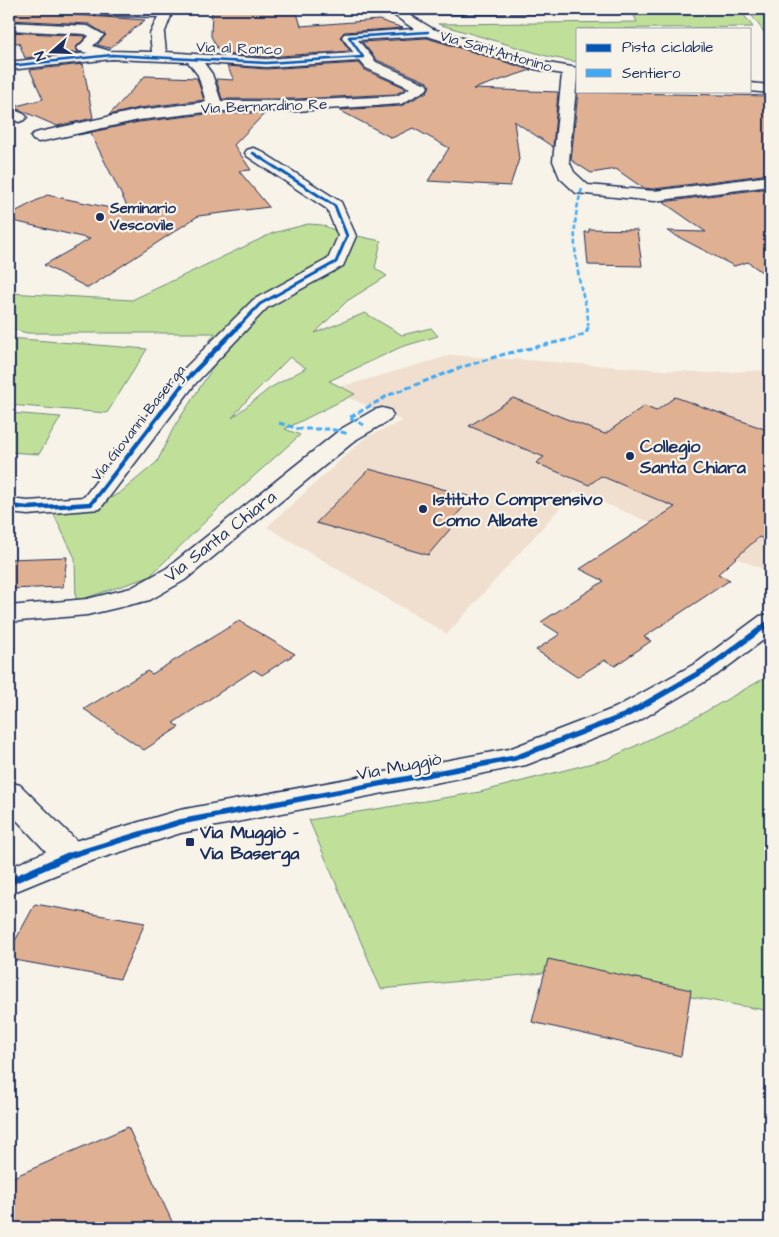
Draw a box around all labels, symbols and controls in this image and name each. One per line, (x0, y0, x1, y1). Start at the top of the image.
street label: Via Sant'Antonino (437, 25, 555, 78)
north arrow (28, 28, 78, 78)
legend (576, 28, 752, 92)
street label: Via al Ronco (196, 37, 283, 61)
text: Pista ciclabile (622, 37, 713, 58)
text: N (30, 48, 52, 64)
text: Sentiero (622, 63, 681, 84)
street label: Via Bernardino Re (200, 94, 328, 119)
place label: Seminario Vescovile (109, 198, 176, 236)
marker: Seminario Vescovile (94, 211, 106, 223)
street label: Via Giovanni Baserga (86, 360, 192, 487)
place label: Collegio Santa Chiara (639, 434, 747, 480)
marker: Collegio Santa Chiara (624, 450, 636, 462)
street label: Via Santa Chiara (159, 485, 282, 588)
place label: Istituto Comprensivo Como Albate (433, 487, 603, 533)
marker: Istituto Comprensivo Como Albate (417, 503, 429, 515)
street label: Via Muggiò (355, 746, 444, 788)
place label: Via Muggiò - Via Baserga (199, 820, 300, 867)
marker: Via Muggiò - Via Baserga (184, 836, 196, 848)

